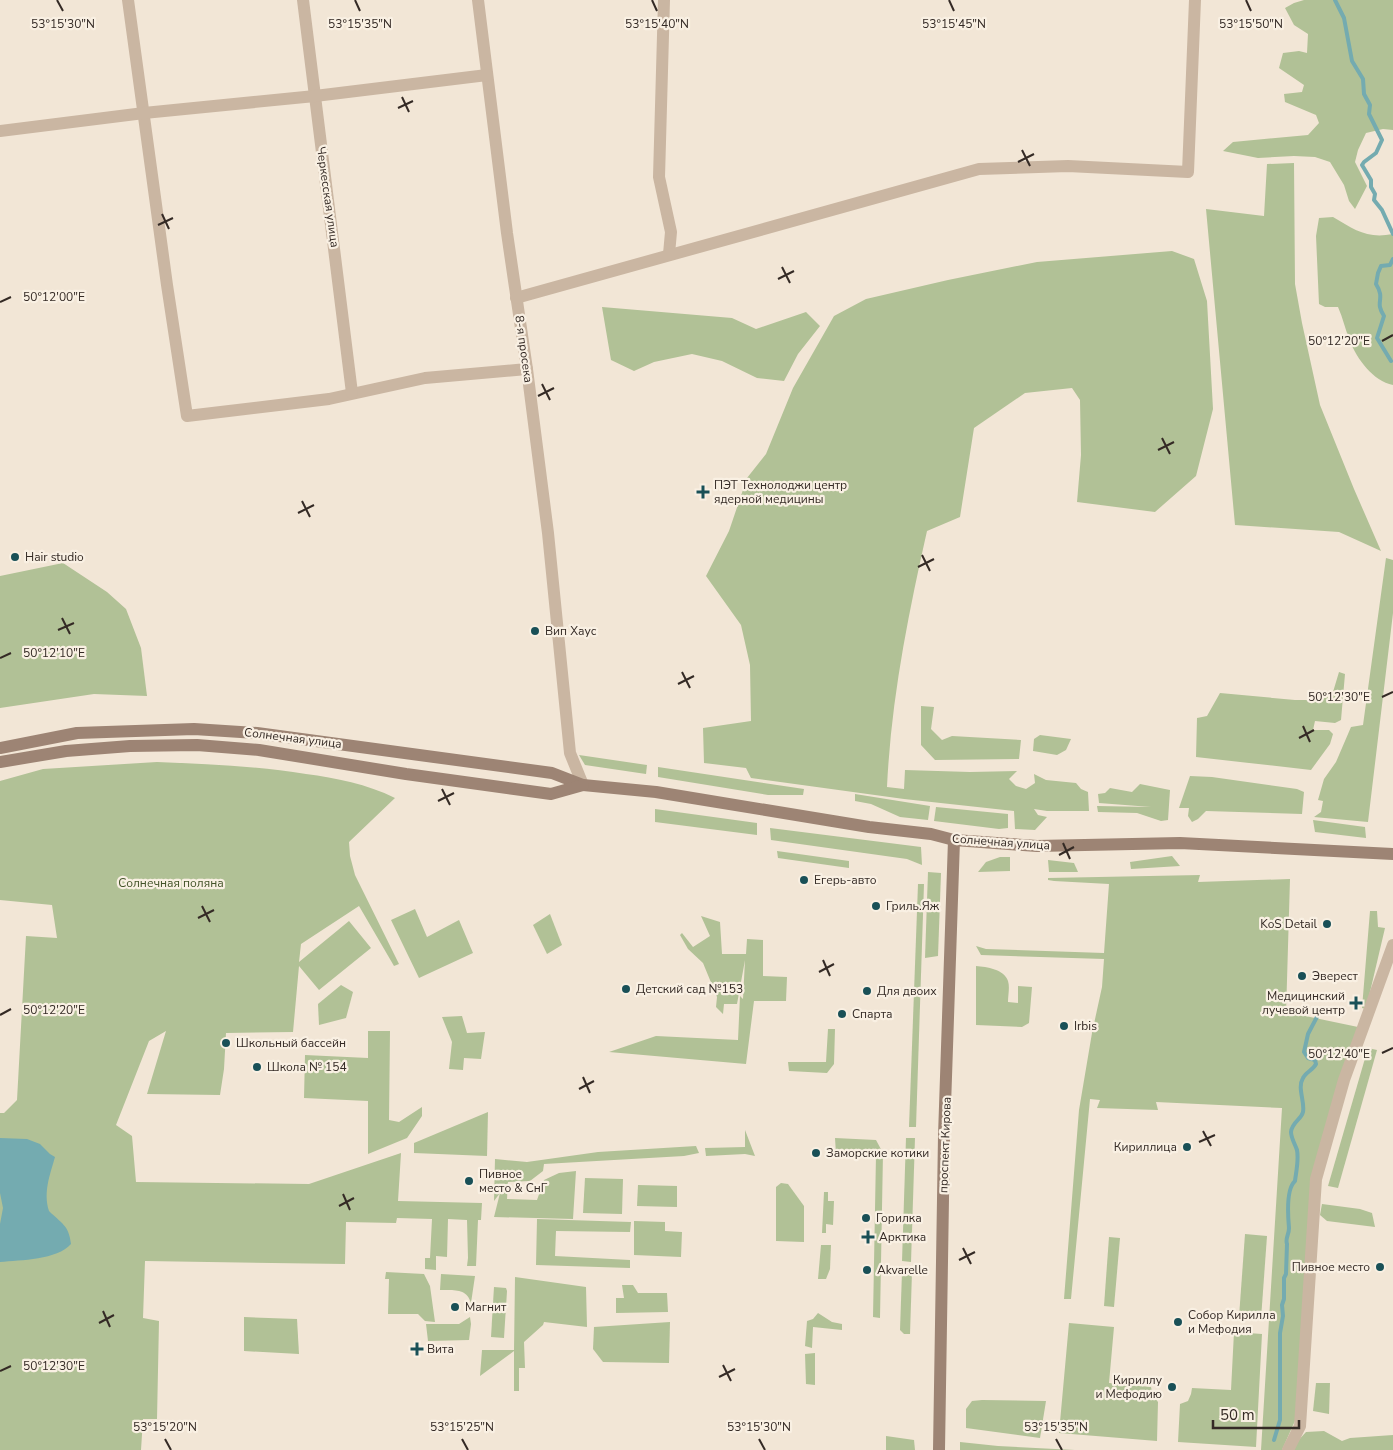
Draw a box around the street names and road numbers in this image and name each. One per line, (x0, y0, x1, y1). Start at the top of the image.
street label: Черкесская улица (313, 146, 343, 248)
street label: 8-я просека (511, 314, 537, 384)
street label: Солнечная улица (243, 724, 343, 752)
street label: Солнечная улица (951, 831, 1051, 853)
street label: проспект Кирова (935, 1097, 955, 1193)

